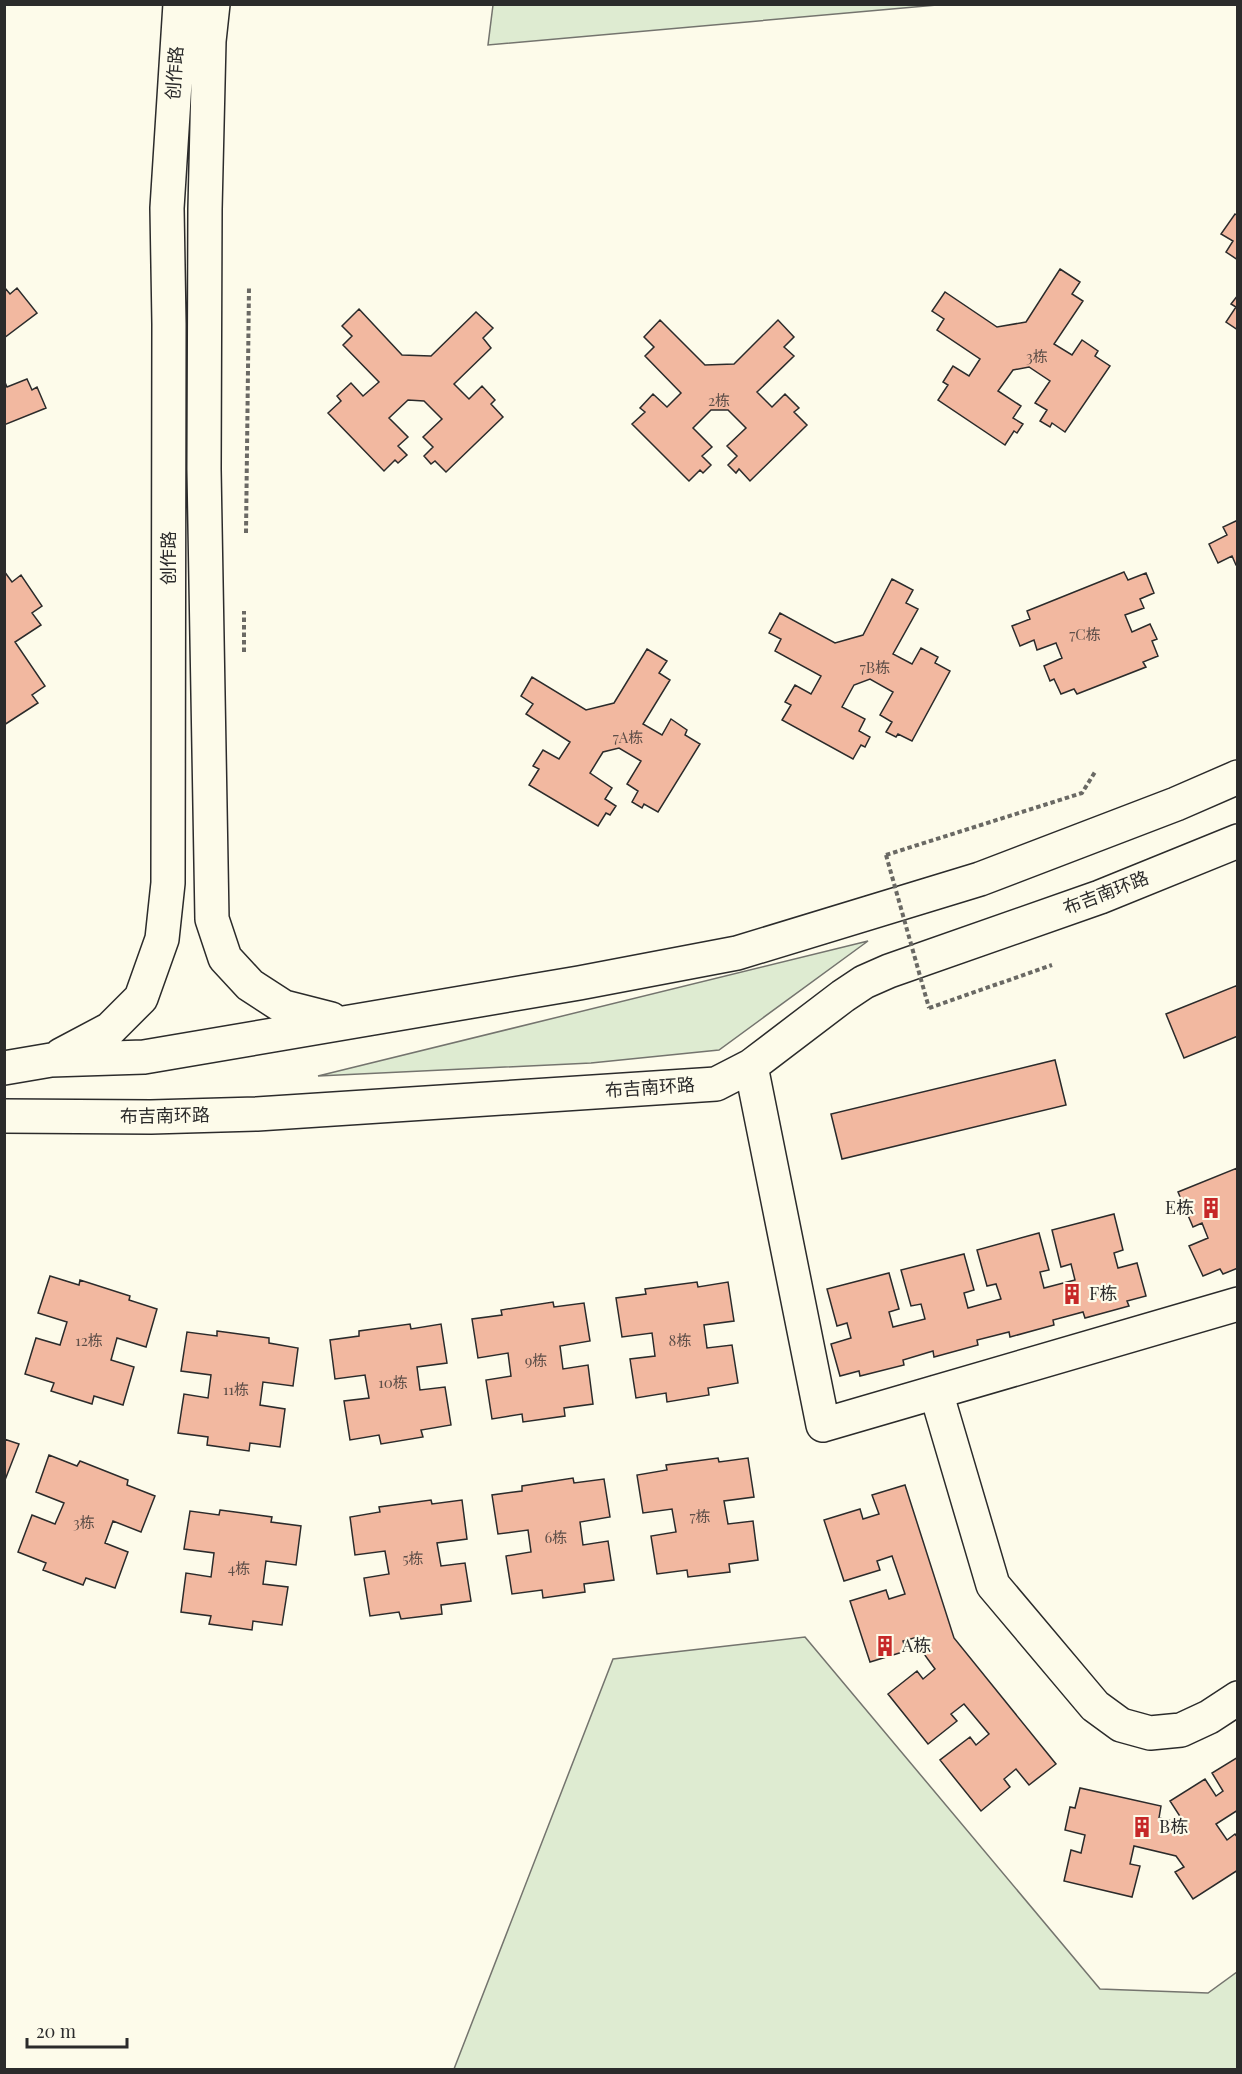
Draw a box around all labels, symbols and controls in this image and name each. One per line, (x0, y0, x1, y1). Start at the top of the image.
street label: 创作路 (160, 45, 188, 101)
house number: 3栋 (1026, 346, 1048, 366)
house number: 2栋 (708, 390, 730, 410)
street label: 创作路 (156, 531, 180, 585)
house number: 7C栋 (1069, 624, 1101, 644)
house number: 7B栋 (860, 657, 890, 677)
house number: 7A栋 (613, 727, 643, 747)
street label: 布吉南环路 (1059, 865, 1152, 919)
street label: 布吉南环路 (604, 1072, 696, 1102)
street label: 布吉南环路 (120, 1102, 210, 1128)
place label: E栋 (1165, 1195, 1194, 1219)
building icon: E栋 (1199, 1196, 1223, 1220)
place label: F栋 (1089, 1281, 1117, 1305)
building icon: F栋 (1060, 1282, 1084, 1306)
house number: 12栋 (75, 1330, 103, 1350)
house number: 8栋 (669, 1330, 691, 1350)
house number: 9栋 (525, 1350, 547, 1370)
house number: 10栋 (378, 1372, 408, 1392)
house number: 11栋 (223, 1379, 249, 1399)
house number: 7栋 (689, 1506, 711, 1526)
house number: 3栋 (73, 1512, 95, 1532)
house number: 6栋 (545, 1527, 567, 1547)
house number: 5栋 (402, 1548, 424, 1568)
house number: 4栋 (228, 1558, 250, 1578)
place label: A栋 (901, 1633, 931, 1657)
building icon: A栋 (873, 1634, 897, 1658)
place label: B栋 (1159, 1814, 1188, 1838)
building icon: B栋 (1130, 1815, 1154, 1839)
scale bar (27, 2011, 128, 2049)
text: 20 m (36, 2019, 76, 2043)

